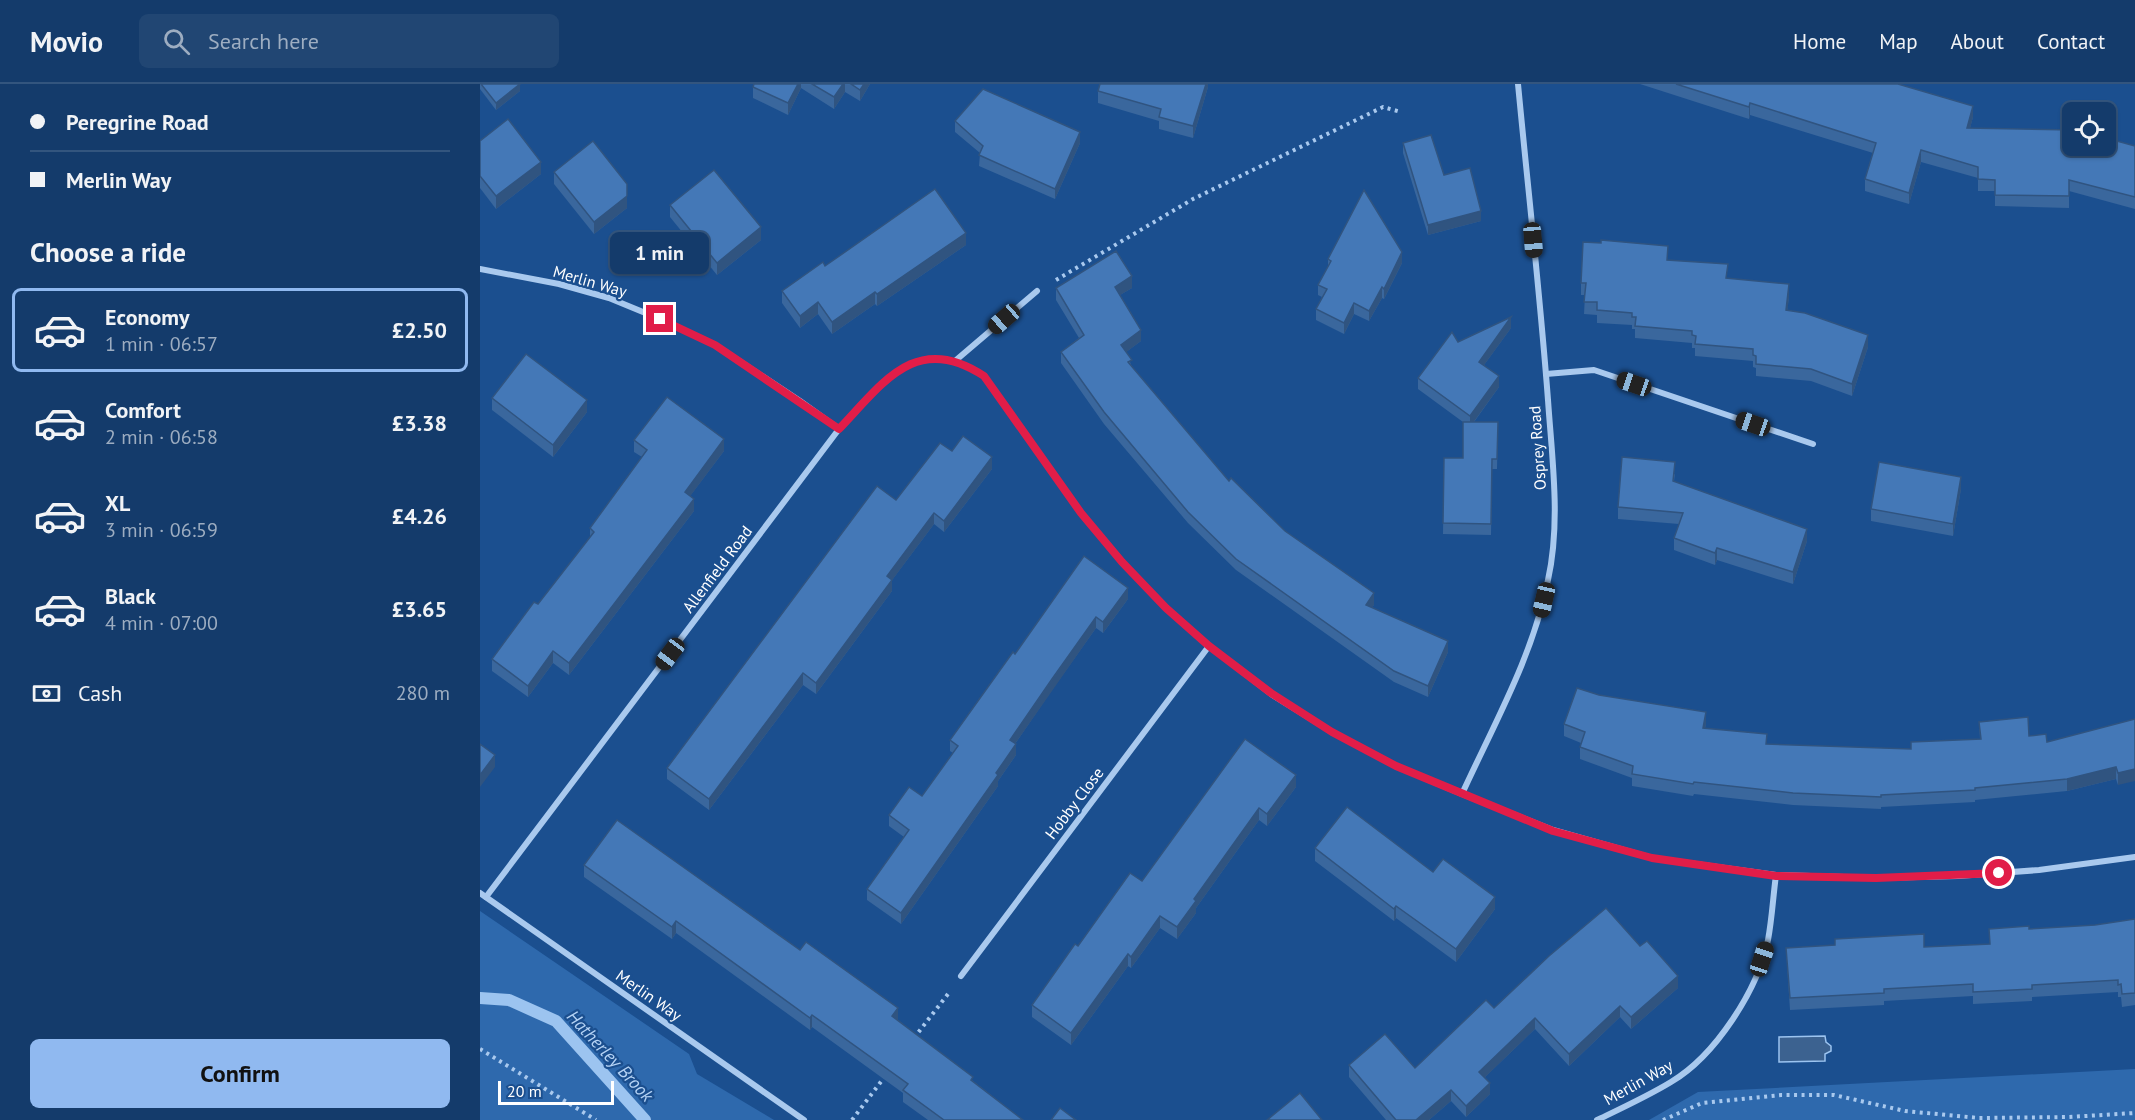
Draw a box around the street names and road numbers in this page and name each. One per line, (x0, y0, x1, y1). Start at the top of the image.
street label: Merlin Way (551, 261, 630, 301)
street label: Osprey Road (1524, 405, 1550, 491)
street label: Allenfield Road (678, 522, 756, 616)
street label: Hobby Close (1040, 763, 1108, 843)
street label: Merlin Way (612, 965, 686, 1025)
street label: Merlin Way (1600, 1055, 1677, 1109)

